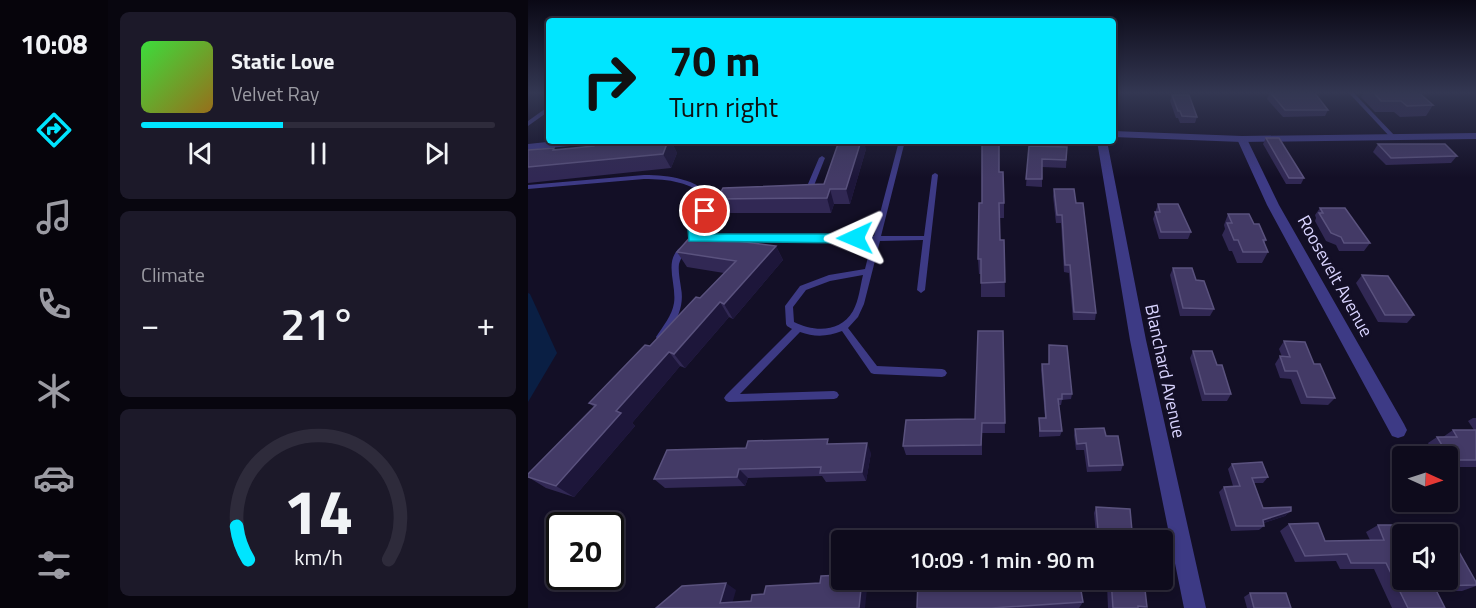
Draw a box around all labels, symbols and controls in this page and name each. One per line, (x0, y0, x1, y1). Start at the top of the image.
text: 10:08 (20, 23, 88, 64)
text: 70 m (669, 28, 761, 92)
icon: right (570, 42, 648, 120)
text: Static Love (231, 44, 334, 78)
text: Velvet Ray (231, 78, 320, 109)
text: Turn right (669, 86, 778, 127)
icon: directions (33, 109, 75, 151)
icon: previous (184, 137, 217, 170)
icon: pause (302, 137, 335, 170)
icon: next (420, 137, 453, 170)
pin (679, 185, 730, 236)
icon: arrive (688, 194, 721, 227)
icon: music (33, 196, 75, 238)
position arrow (823, 206, 887, 270)
street label: Roosevelt Avenue (1291, 210, 1380, 342)
text: Climate (141, 259, 205, 290)
icon: phone (33, 283, 75, 325)
text: 21° (280, 289, 356, 357)
text: − (141, 299, 159, 349)
text: + (477, 299, 495, 349)
street label: Blanchard Avenue (1138, 301, 1193, 440)
icon: climate (33, 370, 75, 412)
north arrow (1392, 446, 1458, 512)
map controls (1392, 446, 1458, 590)
icon: car (33, 457, 75, 499)
text: 14 (283, 463, 353, 558)
speed limit sign: 20 (546, 512, 624, 590)
button: sound (1392, 524, 1458, 590)
text: km/h (294, 541, 342, 573)
text: 10:09 · 1 min · 90 m (909, 543, 1095, 577)
icon: filters (33, 544, 75, 586)

